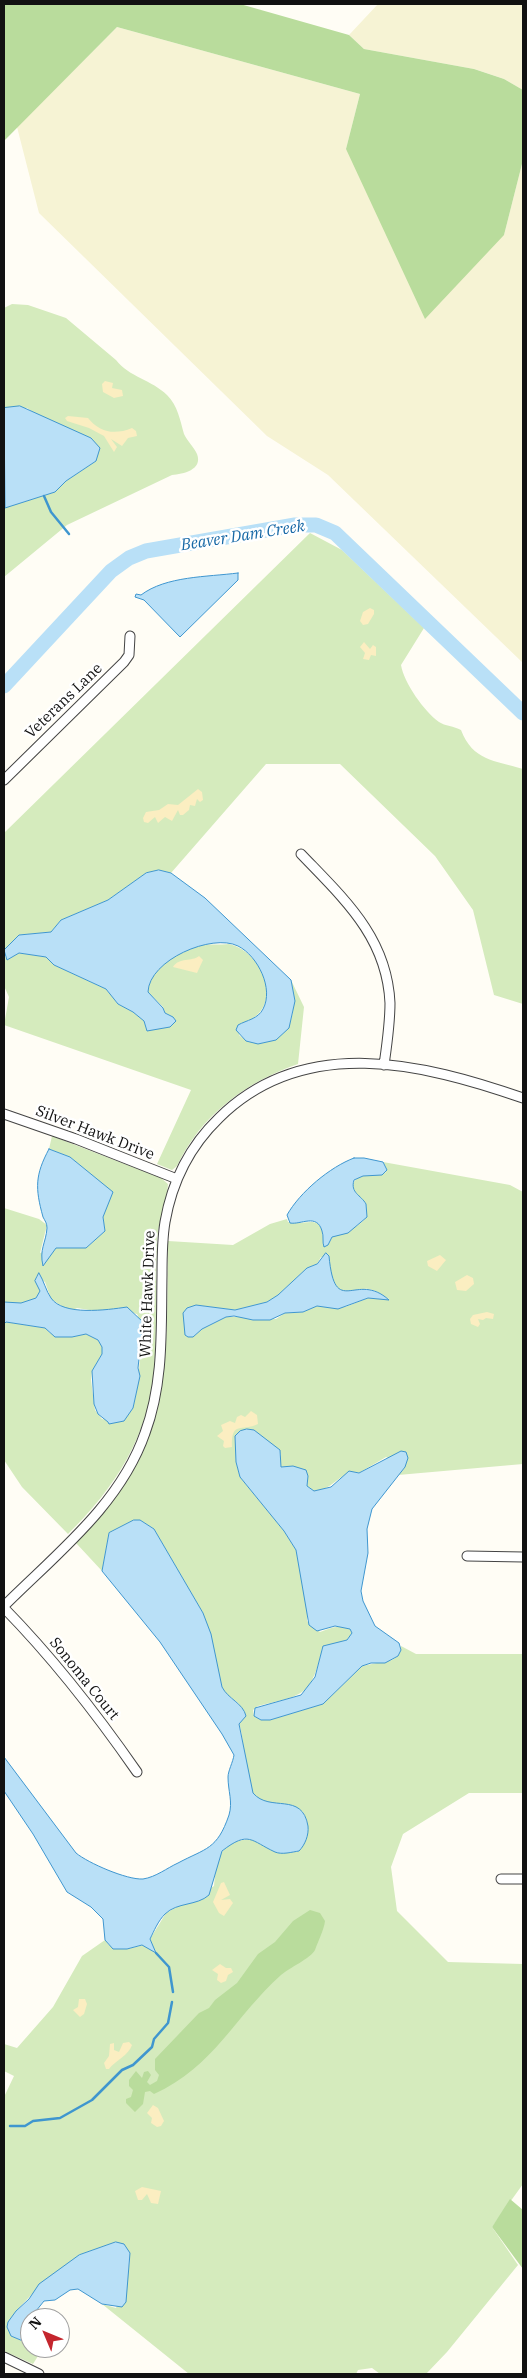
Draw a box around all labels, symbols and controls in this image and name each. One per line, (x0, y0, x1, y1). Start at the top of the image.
water label: Beaver Dam Creek (180, 517, 306, 555)
street label: Veterans Lane (22, 660, 106, 742)
street label: Silver Hawk Drive (33, 1102, 157, 1164)
street label: White Hawk Drive (137, 1230, 159, 1358)
street label: Sonoma Court (45, 1634, 123, 1724)
north arrow (20, 2308, 70, 2358)
text: N (25, 2313, 45, 2333)

